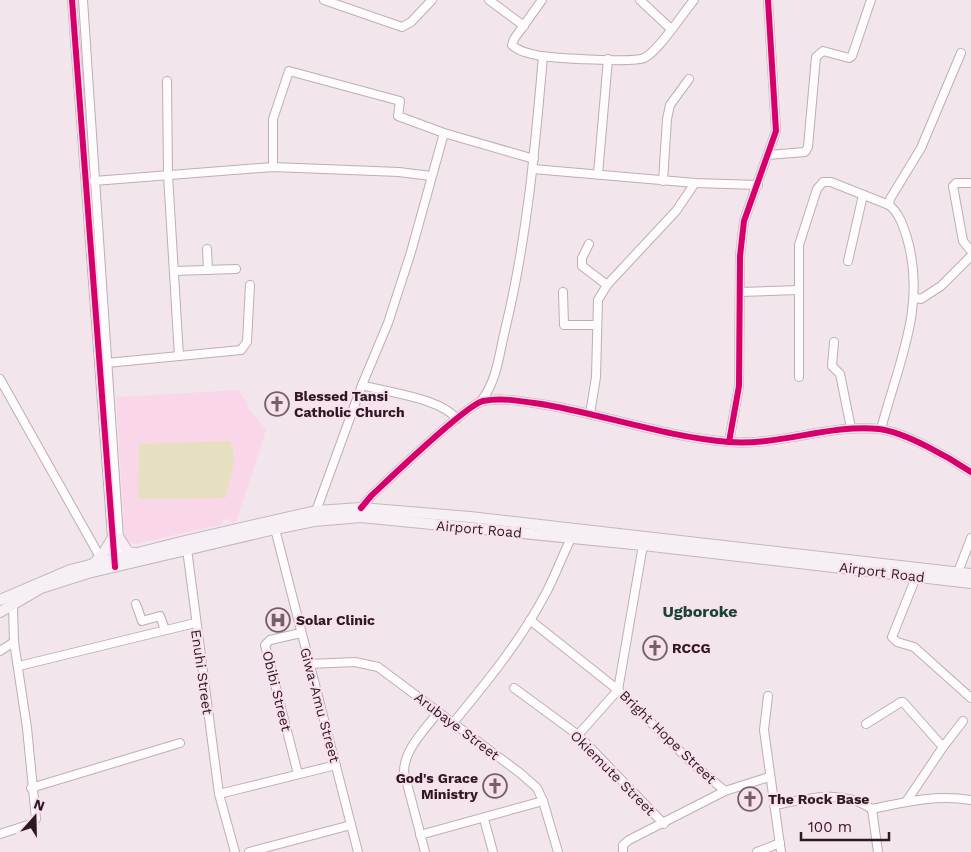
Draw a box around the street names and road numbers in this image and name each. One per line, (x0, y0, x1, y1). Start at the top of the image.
street label: Airport Road (435, 517, 523, 541)
street label: Airport Road (838, 559, 926, 585)
street label: Enuhi Street (188, 629, 216, 716)
street label: Giwa-Amu Street (297, 646, 343, 764)
street label: Obibi Street (259, 649, 295, 733)
street label: Bright Hope Street (617, 687, 720, 787)
street label: Arubaye Street (411, 689, 503, 763)
street label: Okiemute Street (567, 727, 659, 819)

